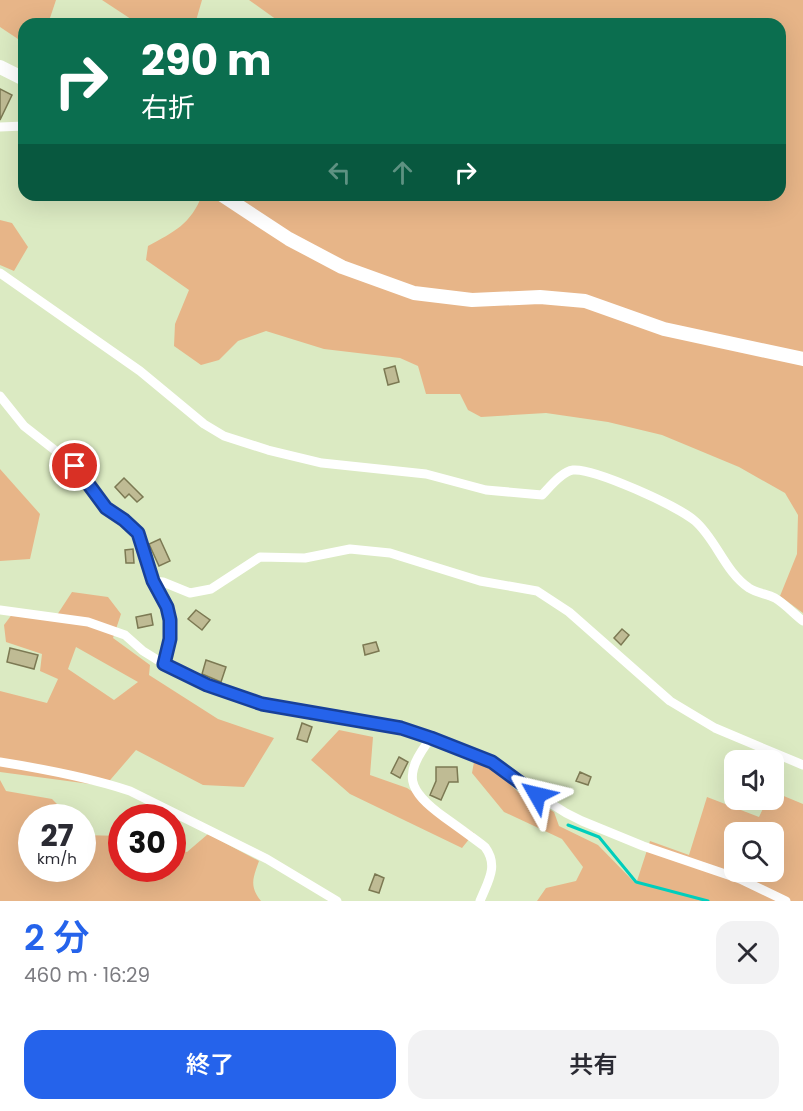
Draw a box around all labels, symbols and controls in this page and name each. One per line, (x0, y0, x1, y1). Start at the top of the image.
text: 290 m (141, 31, 272, 90)
icon: right (42, 42, 120, 120)
text: 右折 (141, 89, 195, 126)
icon: left (323, 156, 356, 189)
icon: ahead (386, 156, 419, 189)
icon: right (449, 156, 482, 189)
pin (49, 440, 100, 491)
icon: arrive (58, 449, 91, 482)
map controls (724, 750, 784, 882)
button: sound (724, 750, 784, 810)
position arrow (505, 763, 569, 827)
speed limit sign: 30 (108, 804, 186, 882)
text: 27 (40, 814, 74, 857)
button: search (724, 822, 784, 882)
text: km/h (37, 848, 77, 869)
text: 2 分 (24, 912, 89, 963)
button: close (716, 921, 779, 984)
text: 460 m · 16:29 (24, 961, 150, 989)
button: 終了 (24, 1030, 396, 1099)
button: 共有 (408, 1030, 779, 1099)

